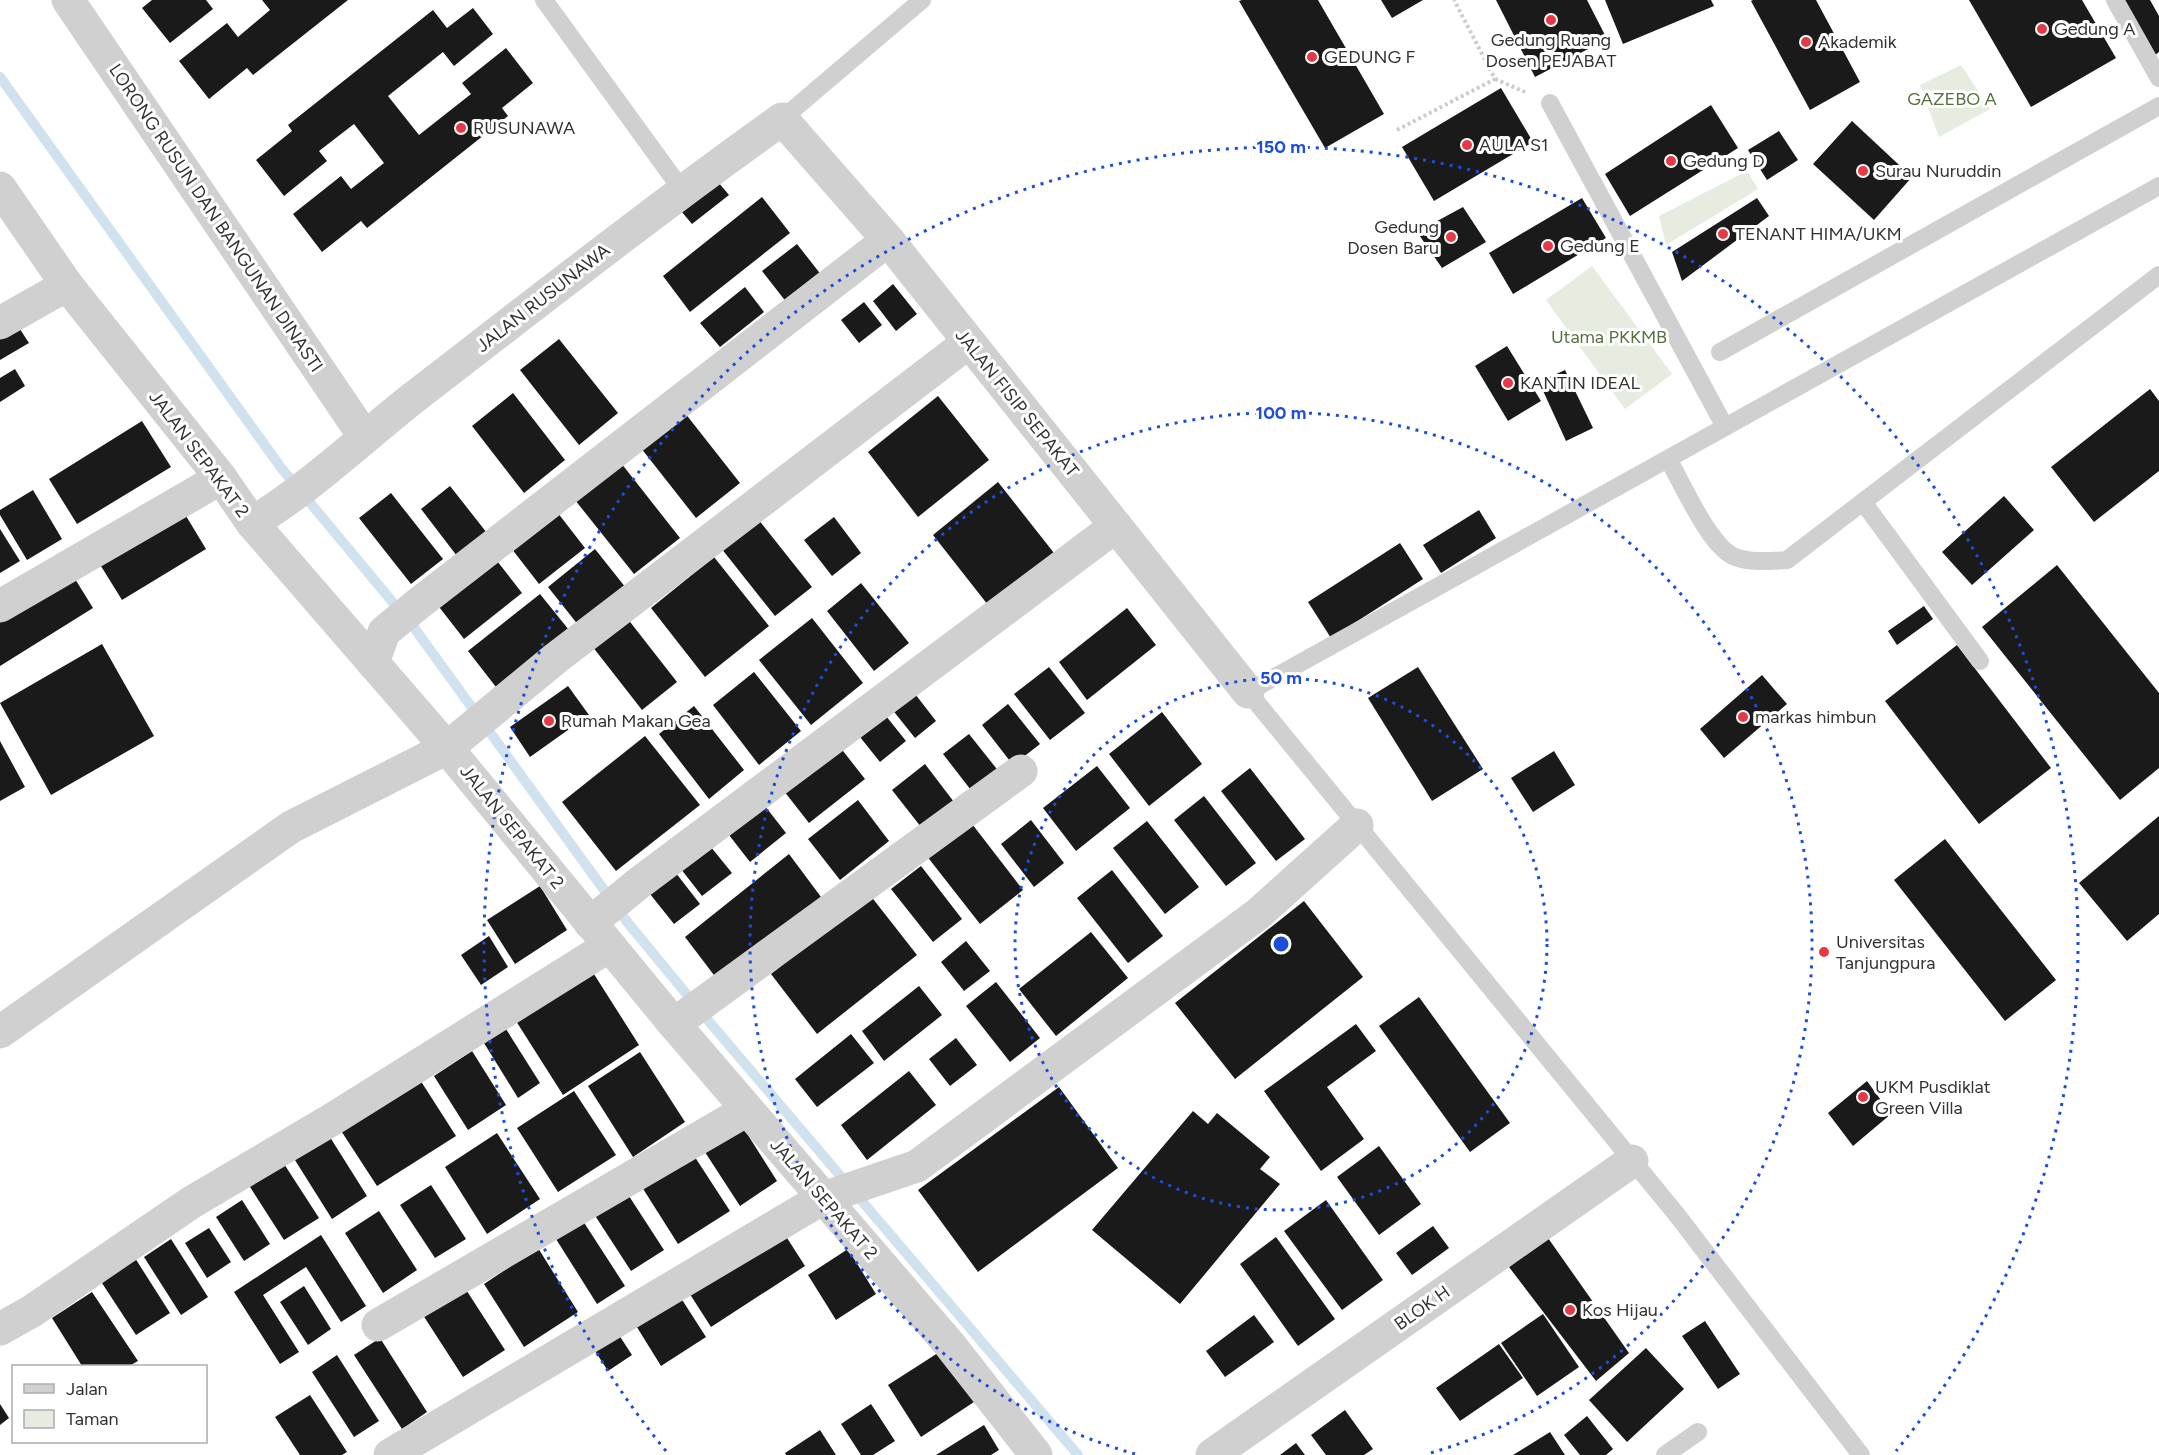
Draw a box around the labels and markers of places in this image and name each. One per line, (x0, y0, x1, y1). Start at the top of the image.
marker: Gedung Ruang Dosen PEJABAT (1544, 13, 1558, 27)
place label: Gedung A (2054, 18, 2135, 40)
marker: Gedung A (2035, 22, 2049, 36)
place label: Gedung Ruang Dosen PEJABAT (1486, 29, 1617, 72)
place label: Akademik (1818, 31, 1897, 53)
marker: Akademik (1799, 35, 1813, 49)
place label: GEDUNG F (1324, 46, 1416, 68)
marker: GEDUNG F (1305, 50, 1319, 64)
place label: RUSUNAWA (473, 117, 575, 139)
marker: RUSUNAWA (454, 121, 468, 135)
place label: AULA S1 (1479, 134, 1548, 156)
marker: AULA S1 (1460, 138, 1474, 152)
place label: Gedung D (1683, 150, 1765, 172)
marker: Gedung D (1664, 154, 1678, 168)
place label: Surau Nuruddin (1875, 160, 2001, 182)
marker: Surau Nuruddin (1856, 164, 1870, 178)
place label: Gedung Dosen Baru (1347, 216, 1439, 259)
place label: TENANT HIMA/UKM (1735, 223, 1902, 245)
marker: TENANT HIMA/UKM (1716, 227, 1730, 241)
marker: Gedung Dosen Baru (1444, 230, 1458, 244)
place label: Gedung E (1560, 235, 1640, 257)
marker: Gedung E (1541, 239, 1555, 253)
place label: KANTIN IDEAL (1520, 372, 1640, 394)
marker: KANTIN IDEAL (1501, 376, 1515, 390)
place label: markas himbun (1755, 706, 1876, 728)
place label: Rumah Makan Gea (561, 710, 711, 732)
marker: markas himbun (1736, 710, 1750, 724)
marker: Rumah Makan Gea (542, 714, 556, 728)
place label: Universitas Tanjungpura (1836, 931, 1936, 974)
centre of rings (1271, 934, 1291, 954)
marker: Universitas Tanjungpura (1817, 945, 1831, 959)
place label: UKM Pusdiklat Green Villa (1875, 1076, 1991, 1119)
marker: UKM Pusdiklat Green Villa (1856, 1090, 1870, 1104)
place label: Kos Hijau (1582, 1299, 1658, 1321)
marker: Kos Hijau (1563, 1303, 1577, 1317)

